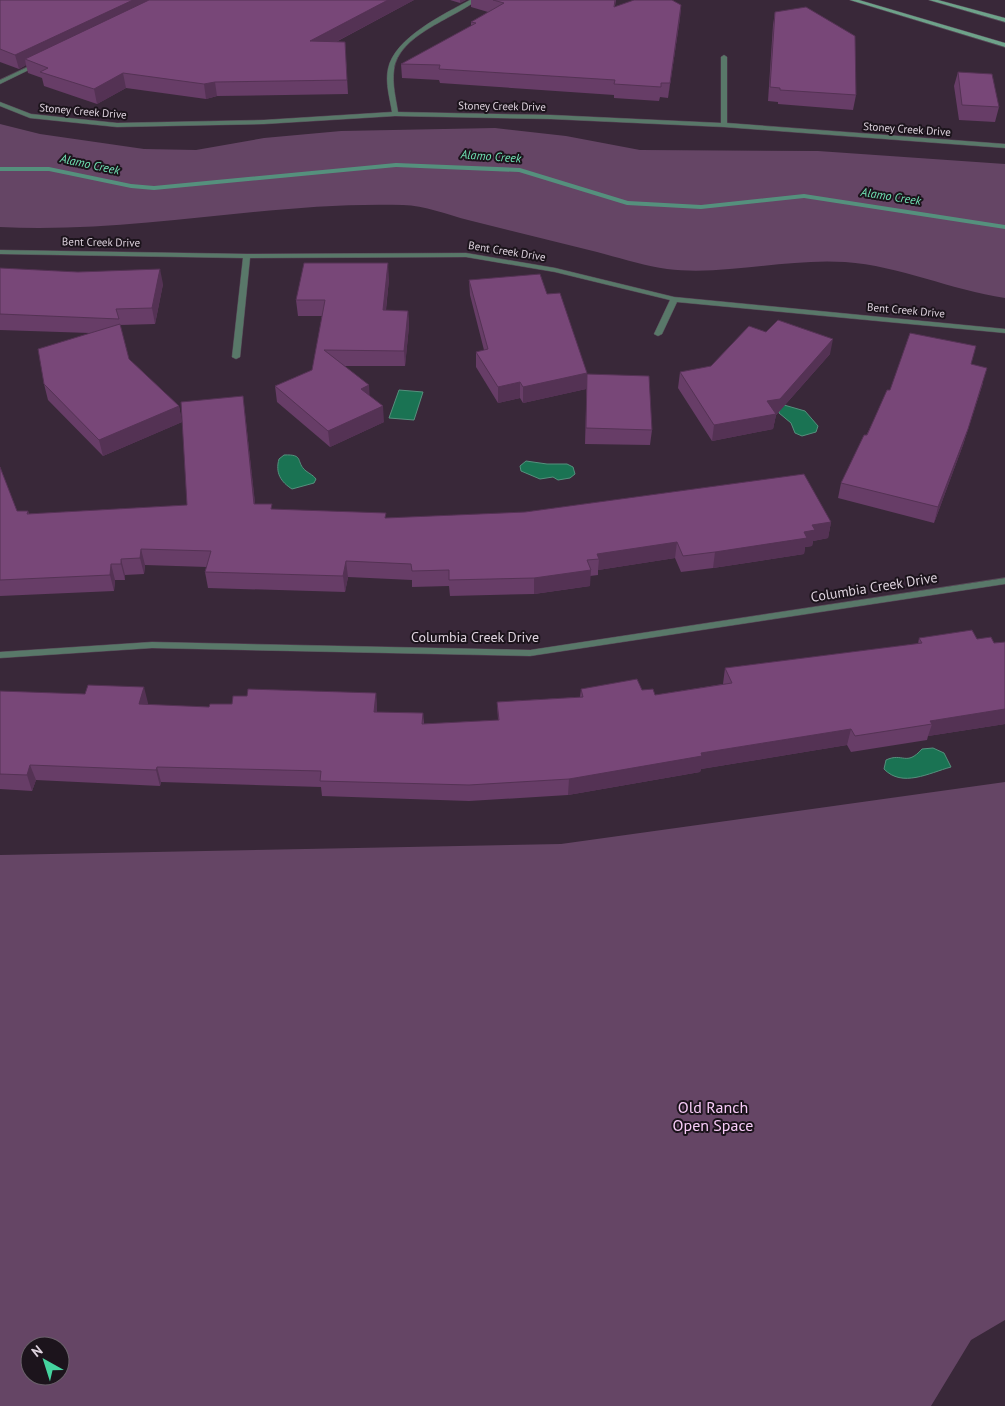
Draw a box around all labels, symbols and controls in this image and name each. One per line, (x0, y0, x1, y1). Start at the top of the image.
street label: Stoney Creek Drive (458, 98, 546, 114)
street label: Stoney Creek Drive (39, 100, 128, 122)
street label: Stoney Creek Drive (863, 119, 952, 139)
water label: Alamo Creek (459, 146, 522, 166)
water label: Alamo Creek (58, 150, 122, 178)
water label: Alamo Creek (859, 184, 923, 208)
street label: Bent Creek Drive (62, 234, 141, 250)
street label: Bent Creek Drive (467, 238, 547, 264)
street label: Bent Creek Drive (866, 300, 946, 320)
street label: Columbia Creek Drive (809, 568, 939, 606)
street label: Columbia Creek Drive (411, 628, 539, 646)
park label: Old Ranch Open Space (673, 1097, 753, 1135)
north arrow (20, 1336, 70, 1386)
text: N (28, 1341, 46, 1361)

